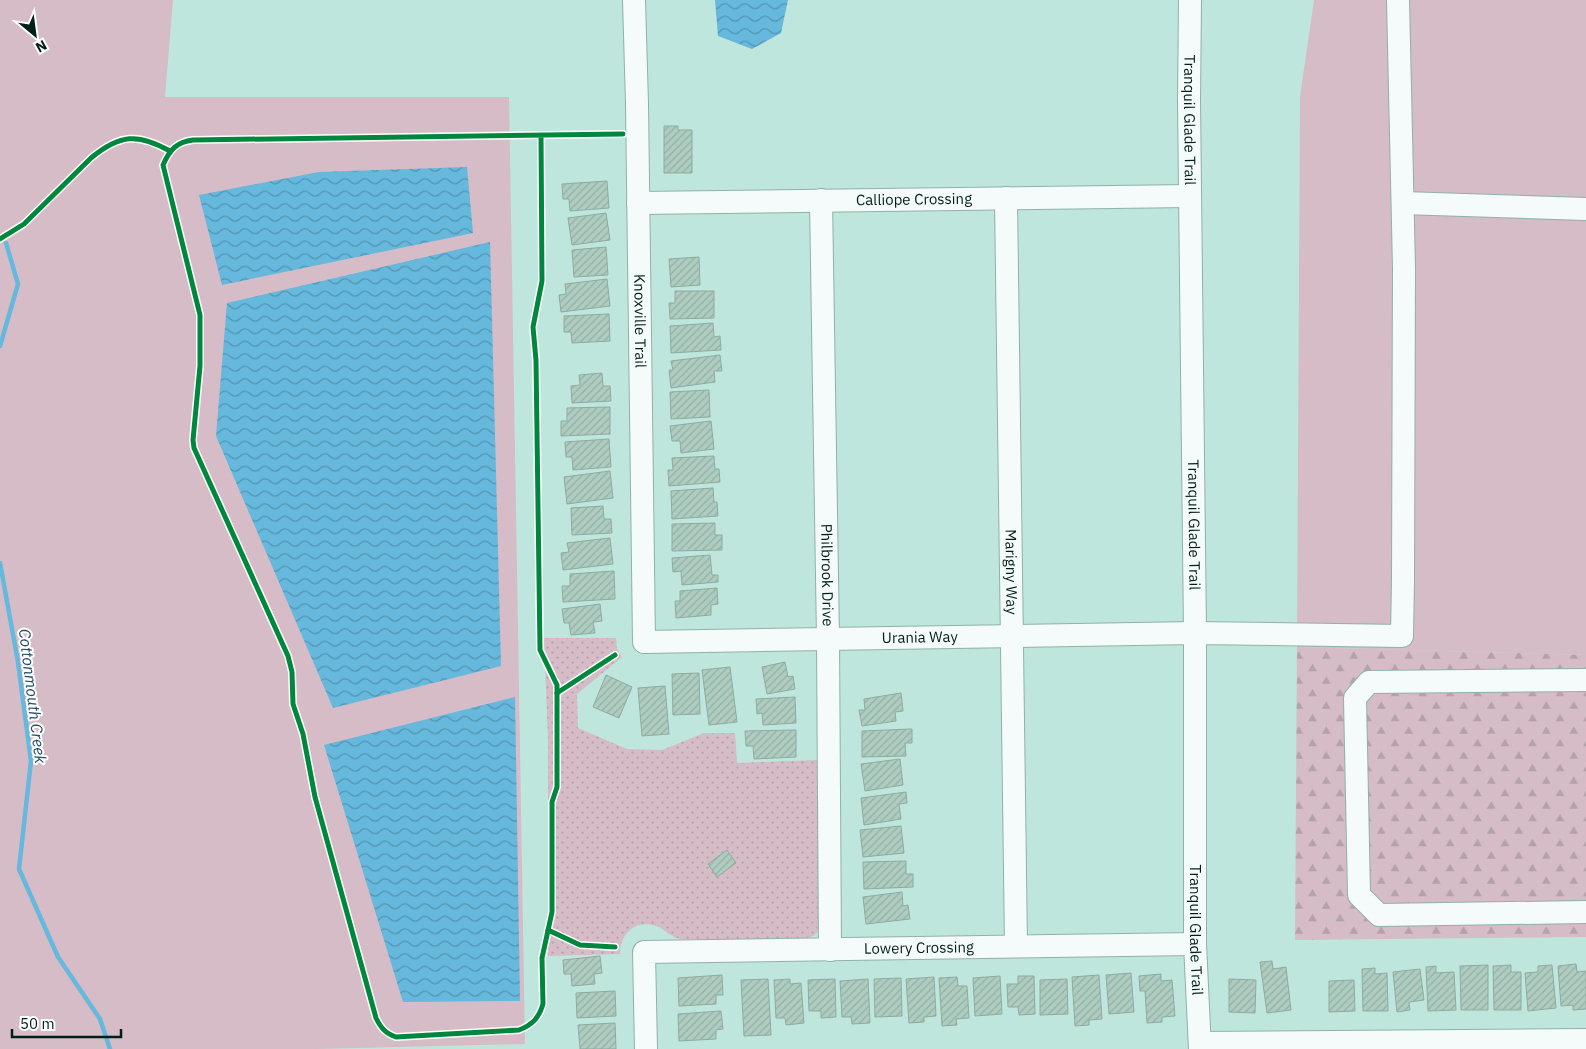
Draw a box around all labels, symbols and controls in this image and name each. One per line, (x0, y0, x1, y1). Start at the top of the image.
north arrow (10, 10, 60, 60)
text: N (33, 36, 50, 57)
street label: Tranquil Glade Trail (1180, 54, 1200, 186)
street label: Calliope Crossing (856, 189, 972, 209)
street label: Knoxville Trail (630, 274, 650, 368)
street label: Tranquil Glade Trail (1184, 459, 1205, 590)
street label: Philbrook Drive (817, 523, 838, 626)
street label: Marigny Way (1001, 529, 1022, 615)
water label: Cottonmouth Creek (15, 627, 51, 765)
street label: Urania Way (882, 627, 959, 647)
street label: Tranquil Glade Trail (1186, 865, 1207, 996)
street label: Lowery Crossing (864, 937, 974, 958)
scale bar (12, 1006, 121, 1038)
text: 50 m (20, 1014, 55, 1033)

